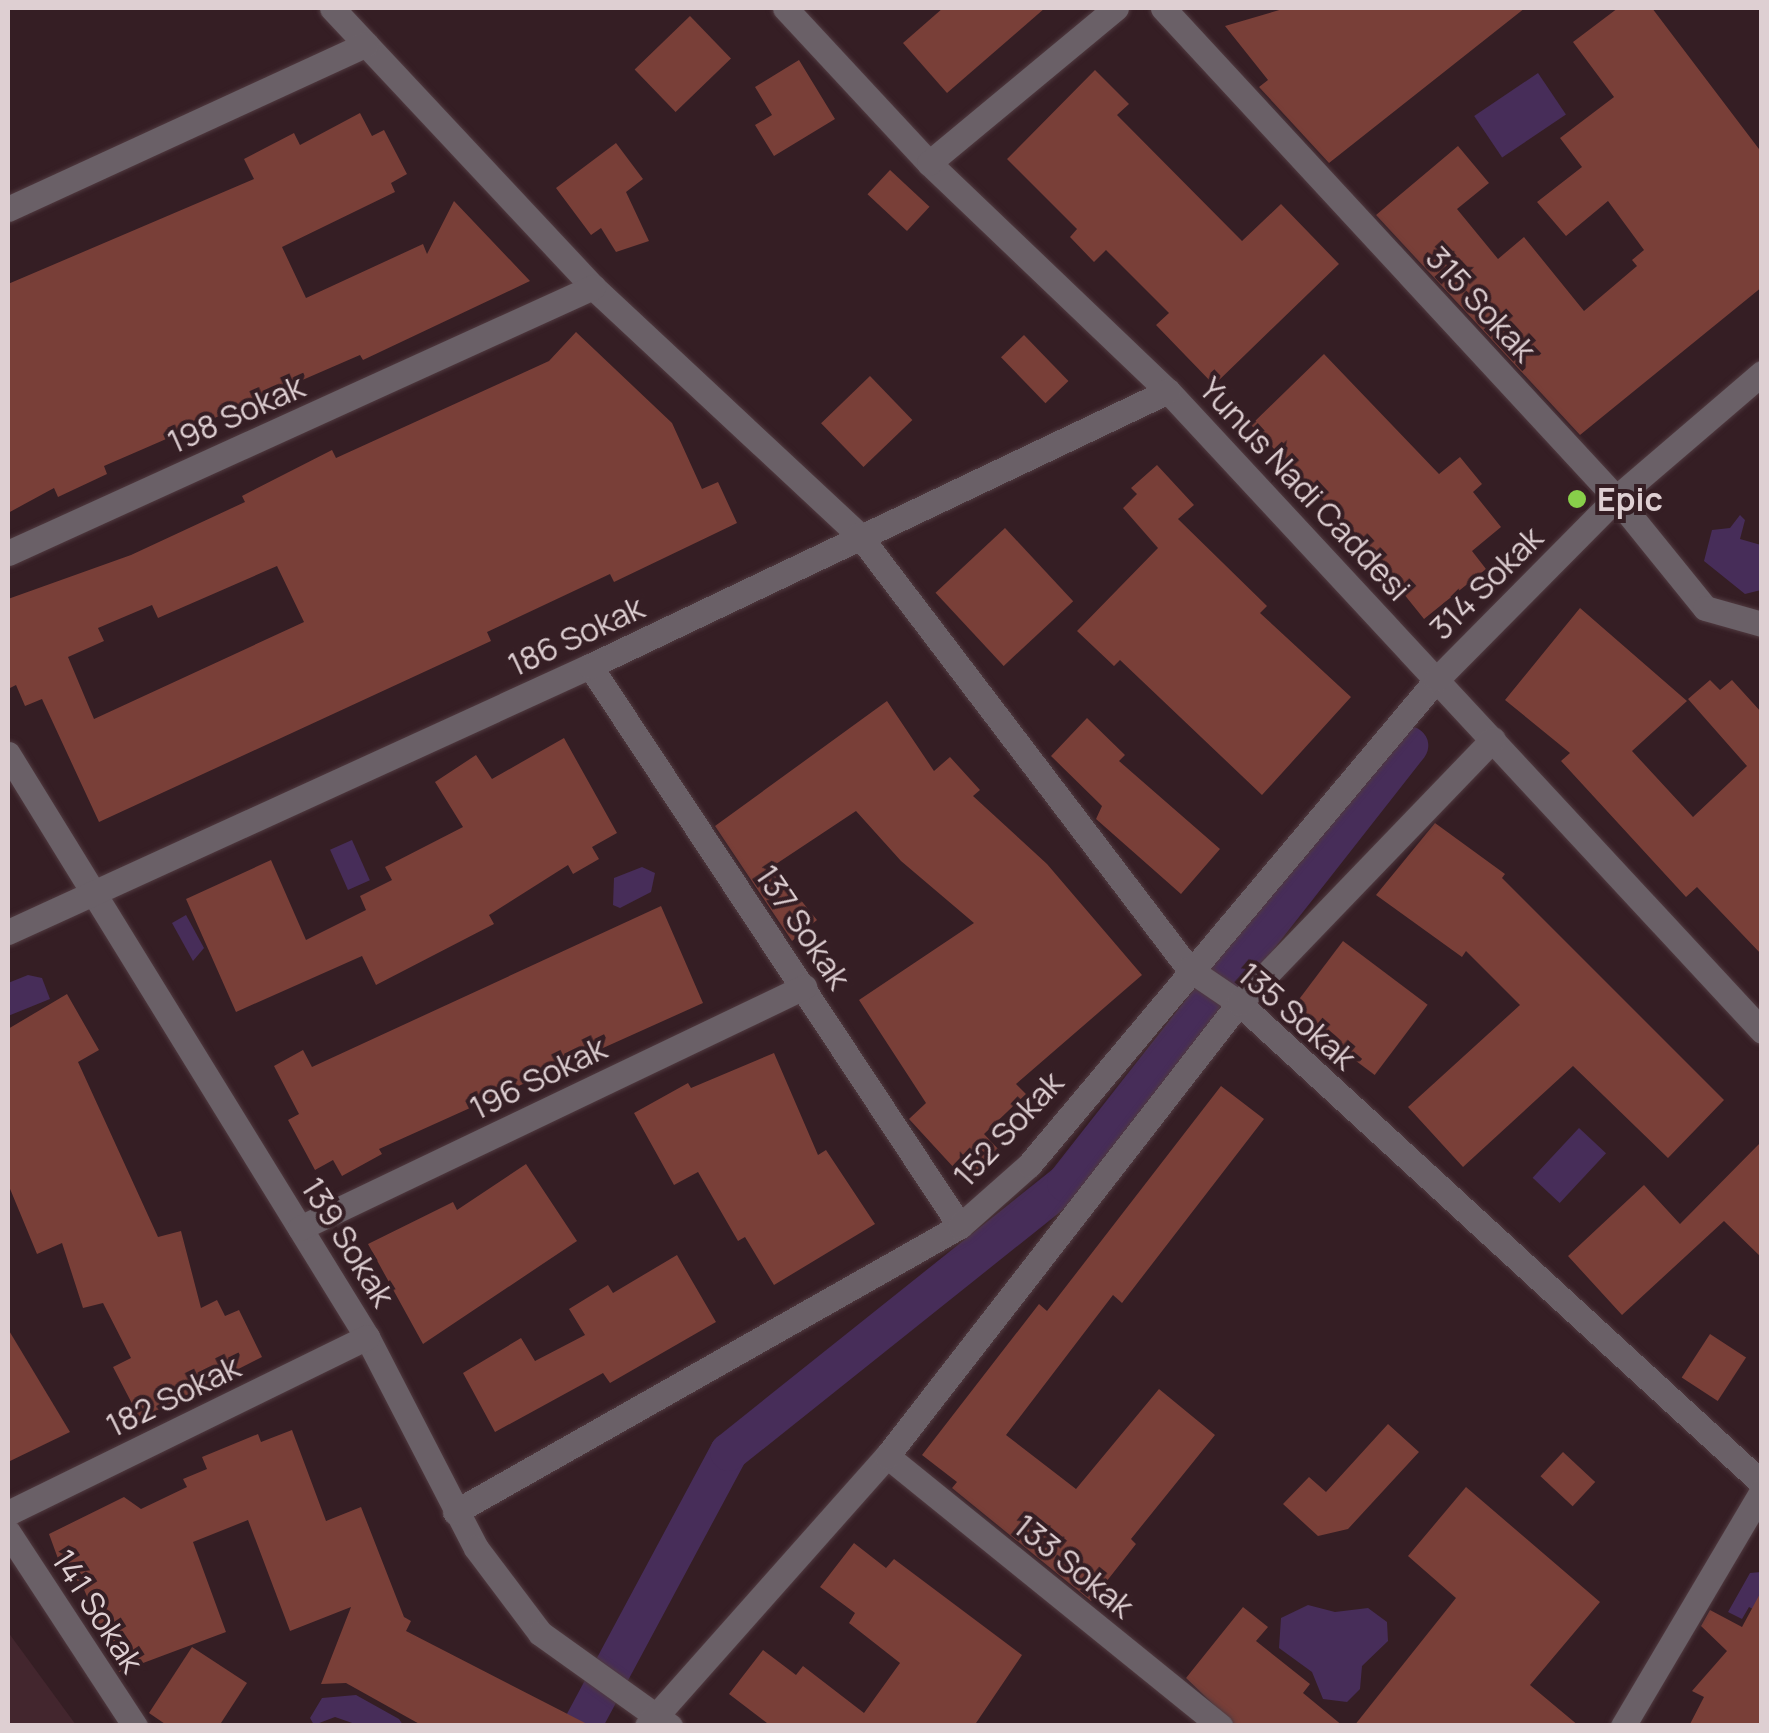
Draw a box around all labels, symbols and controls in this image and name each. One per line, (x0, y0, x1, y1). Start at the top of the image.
street label: 315 Sokak (1418, 239, 1544, 369)
street label: 198 Sokak (162, 367, 310, 461)
street label: Yunus Nadi Caddesi (1192, 370, 1418, 608)
place label: Epic (1597, 480, 1663, 518)
marker: Epic (1566, 488, 1588, 510)
street label: 314 Sokak (1422, 519, 1550, 647)
street label: 186 Sokak (502, 588, 650, 684)
street label: 137 Sokak (748, 858, 858, 996)
street label: 135 Sokak (1230, 955, 1364, 1077)
street label: 196 Sokak (464, 1029, 612, 1127)
street label: 152 Sokak (945, 1064, 1071, 1194)
street label: 139 Sokak (293, 1171, 403, 1313)
street label: 182 Sokak (100, 1347, 246, 1445)
street label: 133 Sokak (1007, 1506, 1141, 1626)
street label: 141 Sokak (44, 1543, 152, 1679)

